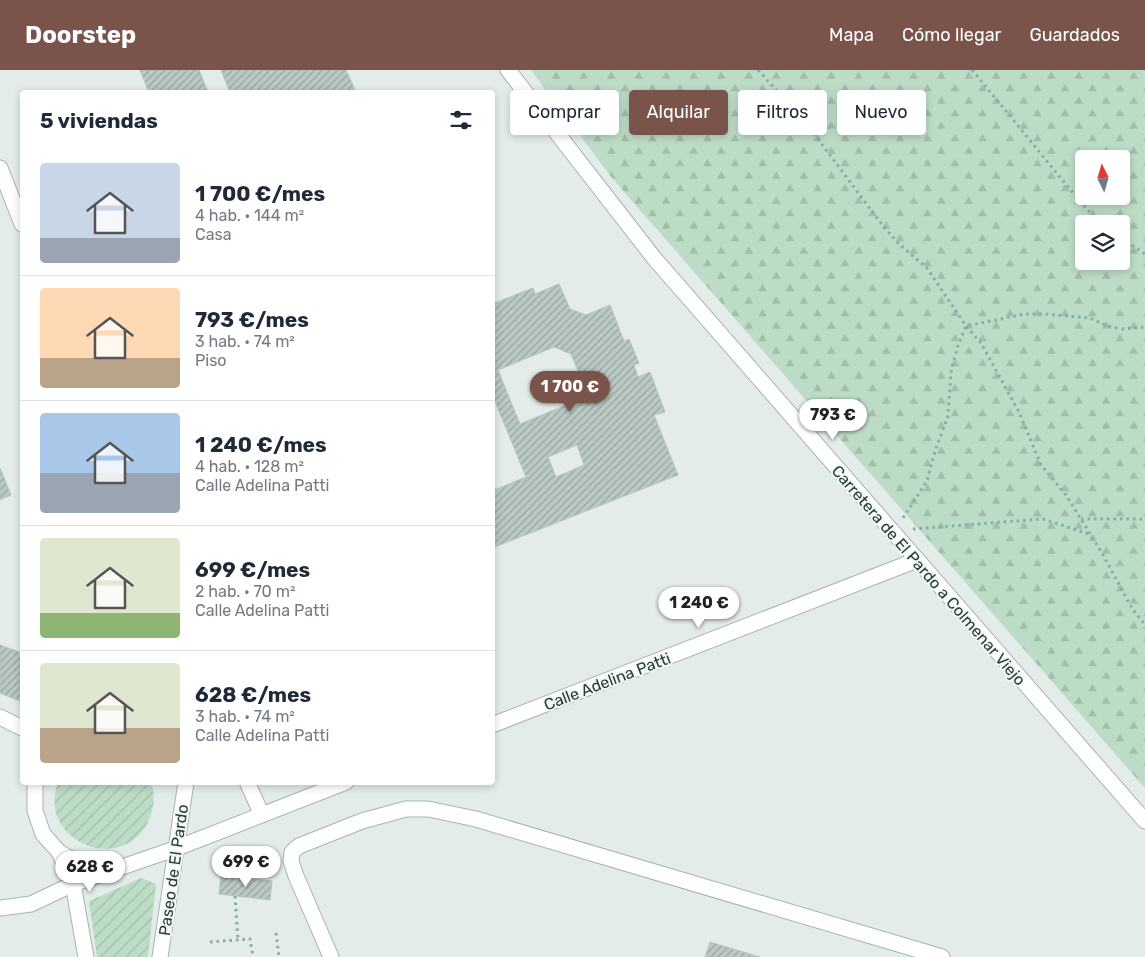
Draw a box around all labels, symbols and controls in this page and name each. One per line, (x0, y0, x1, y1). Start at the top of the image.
text: Doorstep (25, 21, 136, 49)
text: Mapa (829, 24, 874, 46)
text: Cómo llegar (902, 24, 1001, 46)
text: Guardados (1029, 24, 1120, 46)
chip: Comprar (510, 90, 619, 135)
chip: Alquilar (629, 90, 728, 135)
chip: Filtros (738, 90, 827, 135)
chip: Nuevo (837, 90, 926, 135)
icon: filters (447, 106, 475, 134)
text: 5 viviendas (40, 108, 158, 133)
north arrow (1075, 150, 1130, 205)
map controls (1075, 150, 1130, 270)
text: 1 700 €/mes (195, 181, 325, 206)
icon: home (80, 183, 140, 243)
text: 4 hab. · 144 m² (195, 206, 304, 225)
button: layers (1075, 215, 1130, 270)
text: Casa (195, 225, 231, 244)
text: 793 €/mes (195, 307, 309, 332)
icon: home (80, 308, 140, 368)
text: 3 hab. · 74 m² (195, 332, 295, 351)
text: Piso (195, 351, 227, 370)
pin: 1 700 € (524, 370, 616, 413)
text: 1 700 € (541, 377, 599, 396)
pin: 793 € (798, 398, 868, 441)
text: 793 € (810, 405, 856, 424)
text: 1 240 €/mes (195, 432, 327, 457)
icon: home (80, 433, 140, 493)
text: 4 hab. · 128 m² (195, 457, 304, 476)
street label: Carretera de El Pardo a Colmenar Viejo (828, 461, 1029, 689)
text: Calle Adelina Patti (195, 476, 329, 495)
text: 699 €/mes (195, 557, 310, 582)
icon: home (80, 558, 140, 618)
text: 2 hab. · 70 m² (195, 582, 295, 601)
pin: 1 240 € (653, 586, 745, 629)
text: 1 240 € (669, 593, 729, 612)
text: Calle Adelina Patti (195, 601, 329, 620)
street label: Calle Adelina Patti (541, 649, 673, 714)
text: 628 €/mes (195, 682, 311, 707)
icon: home (80, 683, 140, 743)
text: 3 hab. · 74 m² (195, 707, 295, 726)
text: Calle Adelina Patti (195, 726, 329, 745)
street label: Paseo de El Pardo (155, 803, 192, 937)
pin: 699 € (211, 846, 281, 888)
pin: 628 € (55, 850, 125, 893)
text: 699 € (223, 852, 269, 871)
text: 628 € (66, 857, 114, 876)

